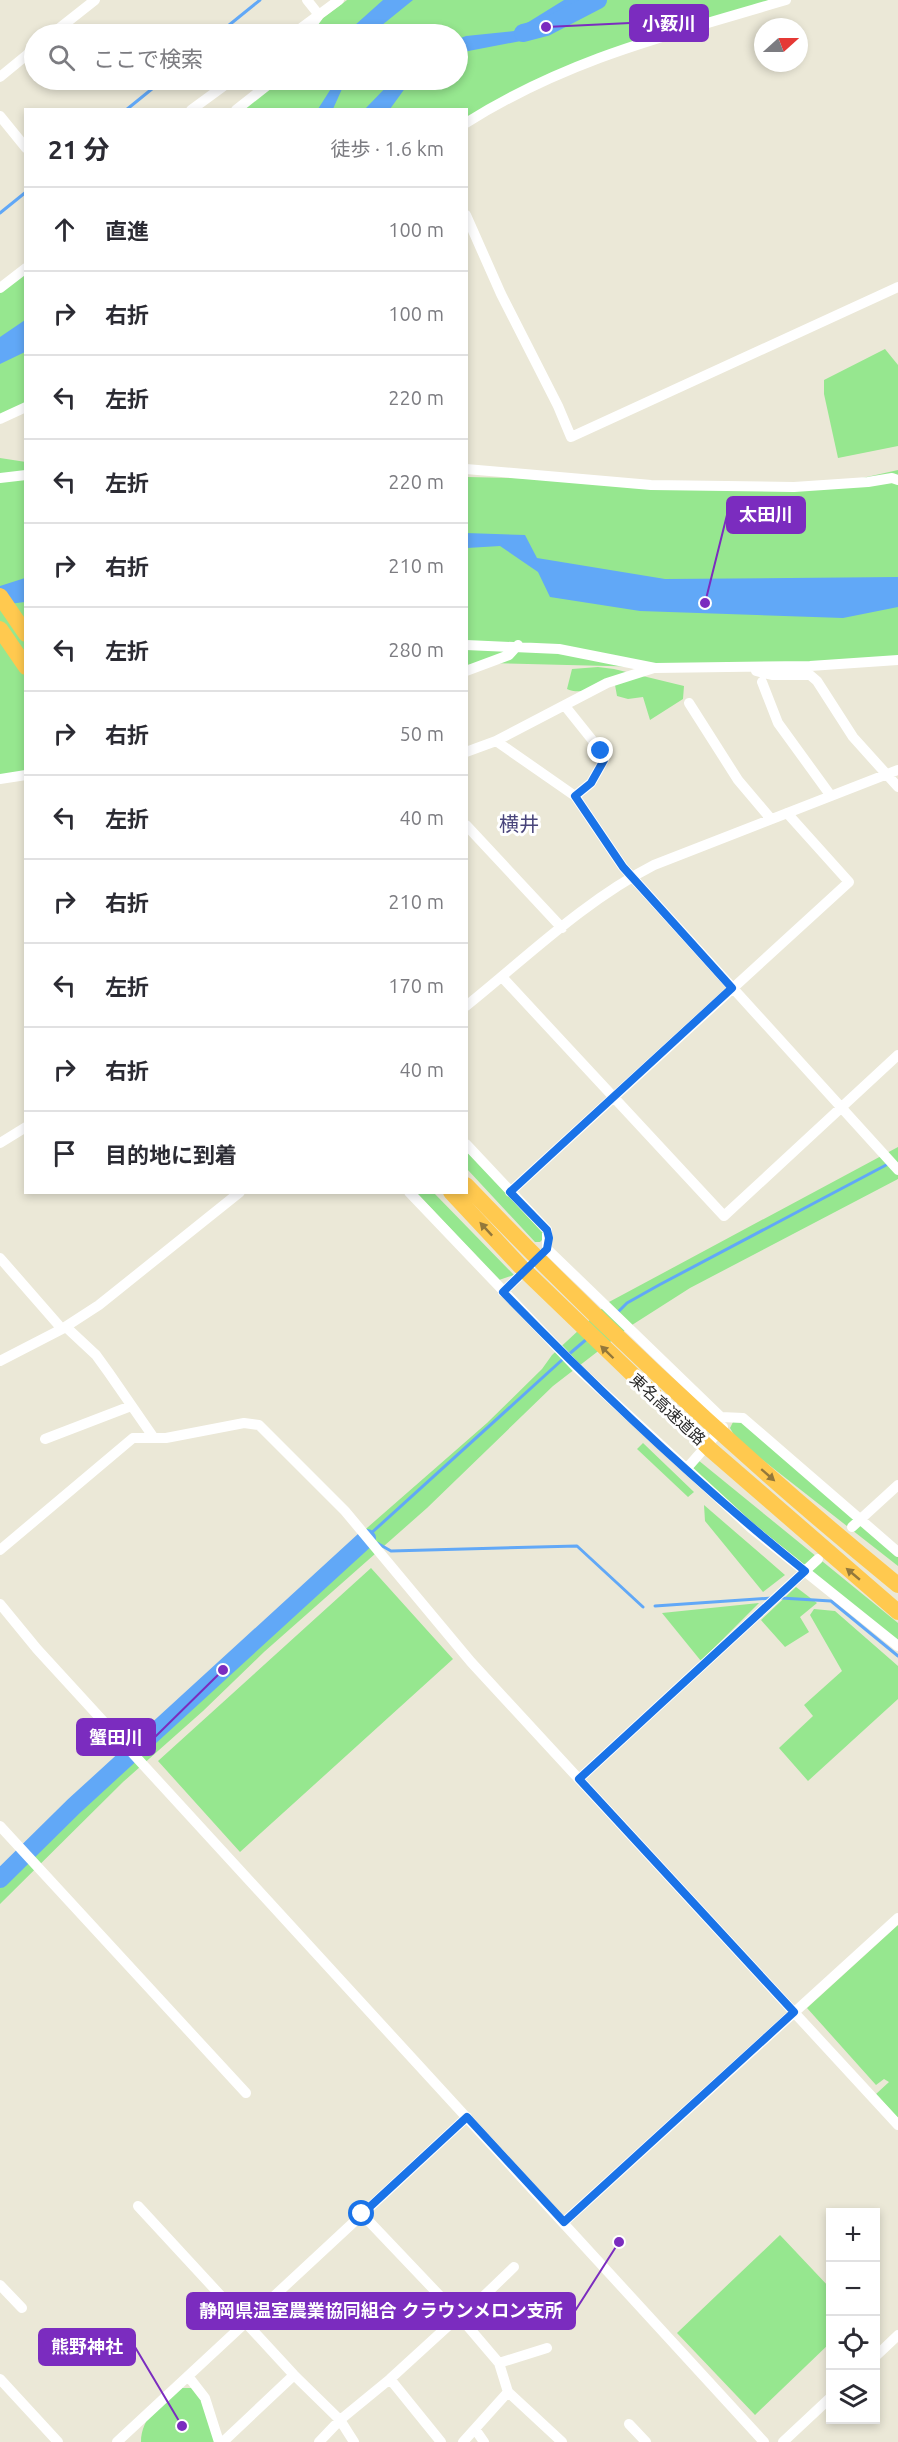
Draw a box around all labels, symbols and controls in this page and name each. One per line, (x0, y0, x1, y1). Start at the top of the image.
callout: 小薮川 (630, 5, 708, 41)
text: 小薮川 (642, 13, 696, 33)
north arrow (754, 18, 808, 72)
search box (24, 24, 468, 90)
icon: search (45, 41, 78, 74)
text: ここで検索 (93, 46, 203, 71)
text: 21 分 (48, 135, 110, 164)
text: 徒歩 · 1.6 km (331, 137, 444, 160)
icon: ahead (48, 213, 81, 246)
text: 直進 (105, 218, 149, 243)
text: 100 m (388, 218, 444, 241)
icon: right (48, 297, 81, 330)
text: 右折 (105, 302, 149, 327)
text: 100 m (388, 302, 444, 325)
icon: left (48, 381, 81, 414)
text: 左折 (105, 386, 149, 411)
text: 220 m (388, 386, 444, 409)
icon: left (48, 465, 81, 498)
text: 左折 (105, 470, 149, 495)
text: 220 m (388, 470, 444, 493)
callout: 太田川 (727, 497, 805, 533)
text: 太田川 (739, 504, 793, 524)
icon: right (48, 549, 81, 582)
text: 右折 (105, 554, 149, 579)
text: 210 m (388, 554, 444, 577)
icon: left (48, 633, 81, 666)
text: 左折 (105, 638, 149, 663)
text: 280 m (388, 638, 444, 661)
icon: right (48, 717, 81, 750)
text: 右折 (105, 722, 149, 747)
text: 50 m (400, 722, 444, 745)
route end (587, 737, 613, 763)
icon: left (48, 801, 81, 834)
text: 左折 (105, 806, 149, 831)
text: 40 m (400, 806, 444, 829)
district label: 横井 (499, 812, 539, 835)
icon: right (48, 885, 81, 918)
text: 右折 (105, 890, 149, 915)
text: 210 m (388, 890, 444, 913)
icon: left (48, 969, 81, 1002)
text: 左折 (105, 974, 149, 999)
text: 170 m (388, 974, 444, 997)
icon: right (48, 1053, 81, 1086)
text: 右折 (105, 1058, 149, 1083)
text: 40 m (400, 1058, 444, 1081)
icon: arrive (48, 1137, 81, 1170)
text: 目的地に到着 (105, 1142, 237, 1167)
one-way arrow (479, 1222, 493, 1237)
one-way arrow (601, 1346, 615, 1360)
street label: 東名高速道路 (627, 1370, 709, 1448)
one-way arrow (760, 1469, 776, 1482)
one-way arrow (846, 1568, 861, 1581)
callout: 蟹田川 (77, 1719, 155, 1755)
text: 蟹田川 (89, 1727, 143, 1747)
route start (348, 2200, 374, 2226)
map controls (826, 2208, 880, 2424)
button: + (826, 2208, 880, 2262)
button: − (826, 2262, 880, 2316)
callout: 静岡県温室農業協同組合 クラウンメロン支所 (187, 2293, 575, 2329)
text: 静岡県温室農業協同組合 クラウンメロン支所 (199, 2300, 563, 2320)
button: locate (826, 2316, 880, 2370)
callout: 熊野神社 (39, 2329, 135, 2365)
text: 熊野神社 (51, 2336, 123, 2356)
button: layers (826, 2370, 880, 2424)

